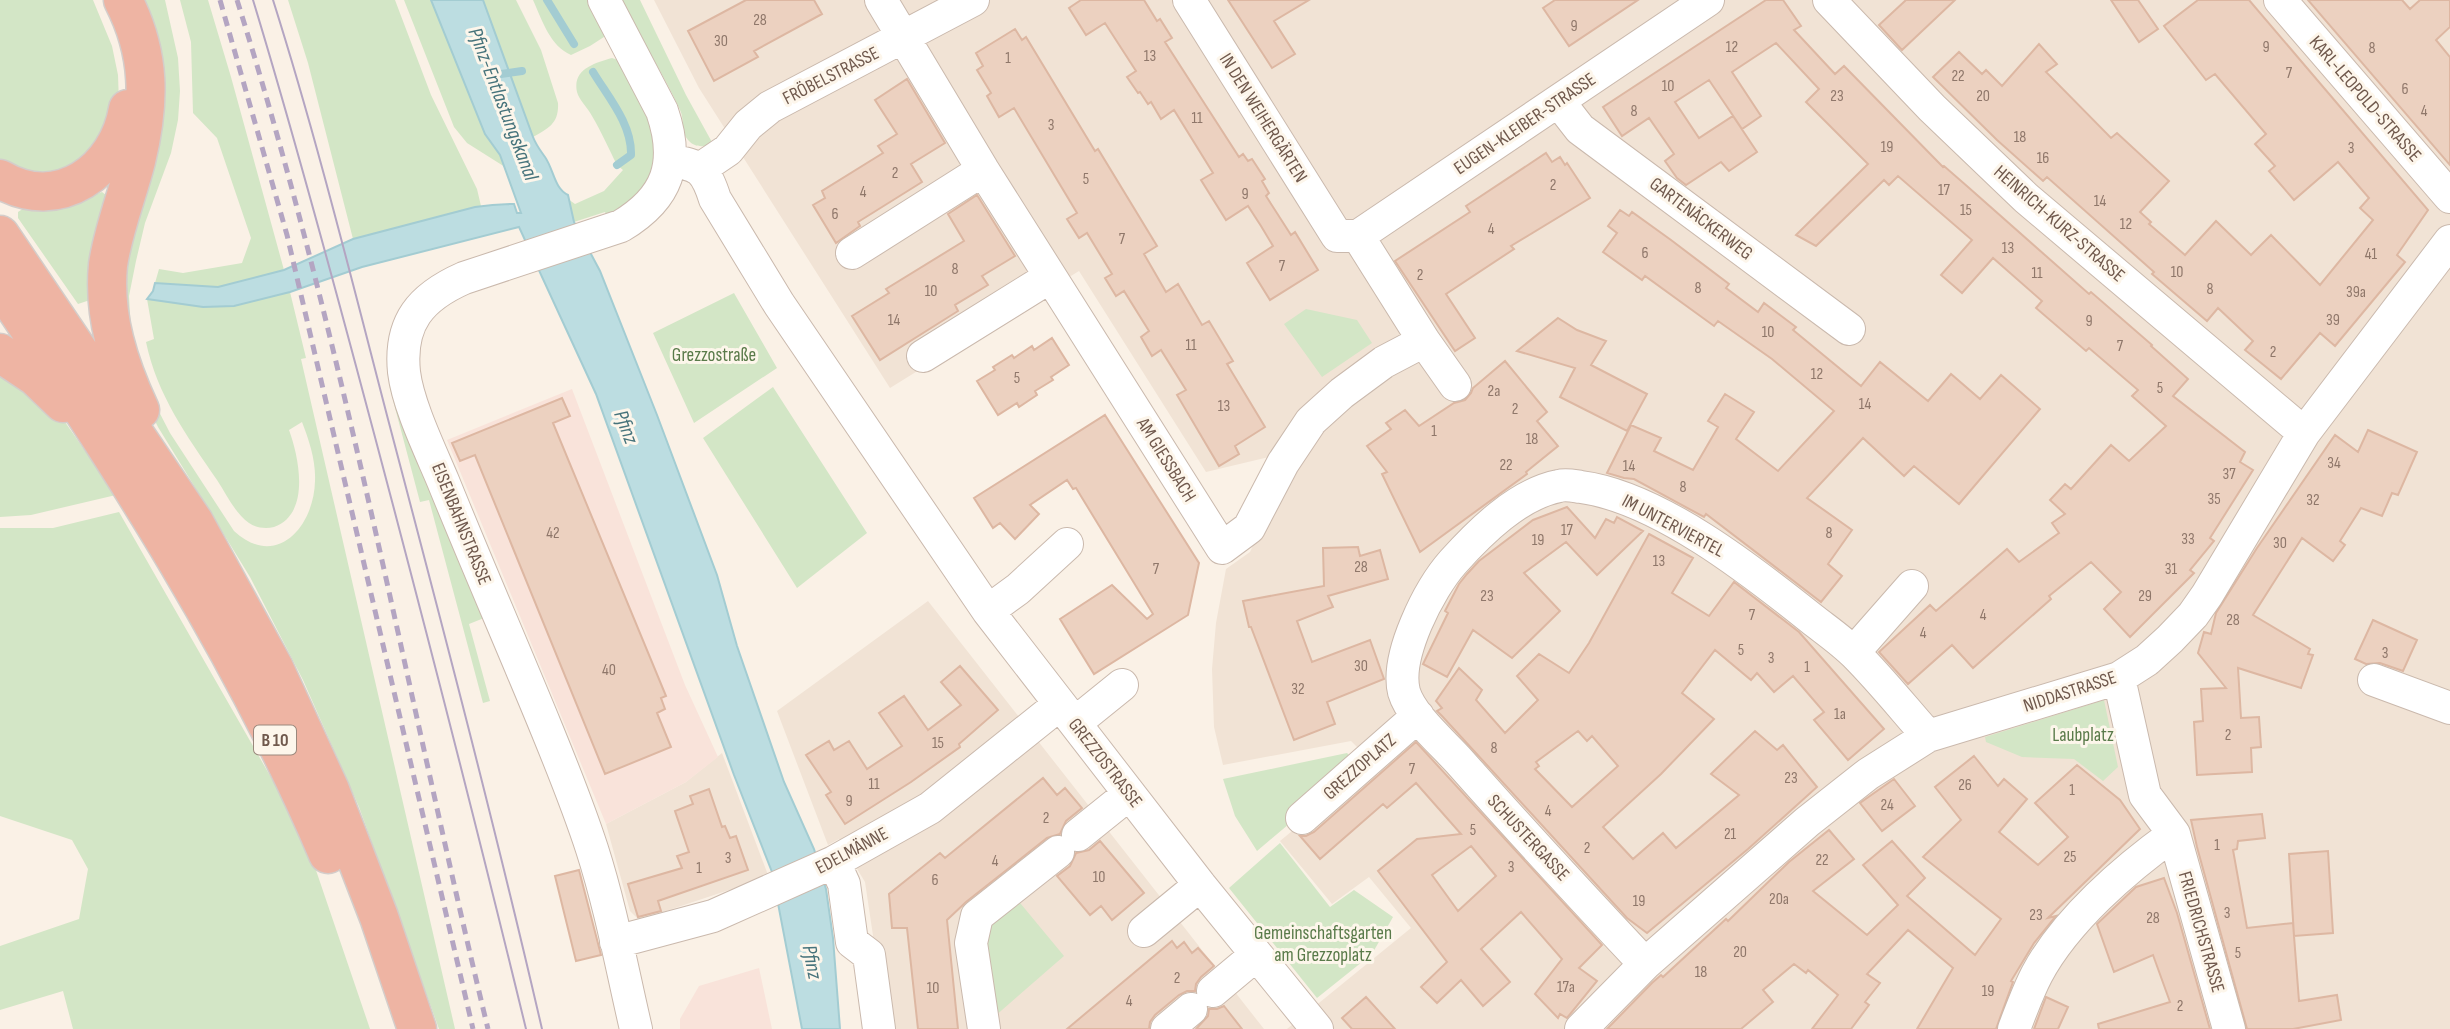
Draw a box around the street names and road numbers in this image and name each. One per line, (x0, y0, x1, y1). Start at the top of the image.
street label: KARL-LEOPOLD-STRASSE (2304, 31, 2426, 167)
street label: FRÖBELSTRASSE (779, 42, 883, 110)
street label: IN DEN WEIHERGÄRTEN (1214, 49, 1312, 187)
street label: EUGEN-KLEIBER-STRASSE (1450, 68, 1600, 180)
street label: HEINRICH-KURZ-STRASSE (1989, 161, 2129, 287)
street label: GARTENÄCKERWEG (1645, 173, 1757, 265)
street label: AM GIESSBACH (1131, 413, 1201, 506)
street label: EISENBAHNSTRASSE (426, 460, 496, 588)
street label: IM UNTERVIERTEL (1618, 489, 1728, 563)
street label: NIDDASTRASSE (2021, 666, 2119, 718)
street label: GREZZOSTRASSE (1063, 714, 1147, 812)
road number: B 10 (254, 726, 296, 754)
street label: GREZZOPLATZ (1319, 729, 1401, 805)
street label: SCHUSTERGASSE (1482, 790, 1574, 886)
street label: EDELMÄNNE (812, 822, 892, 880)
street label: FRIEDRICHSTRASSE (2173, 869, 2229, 995)

